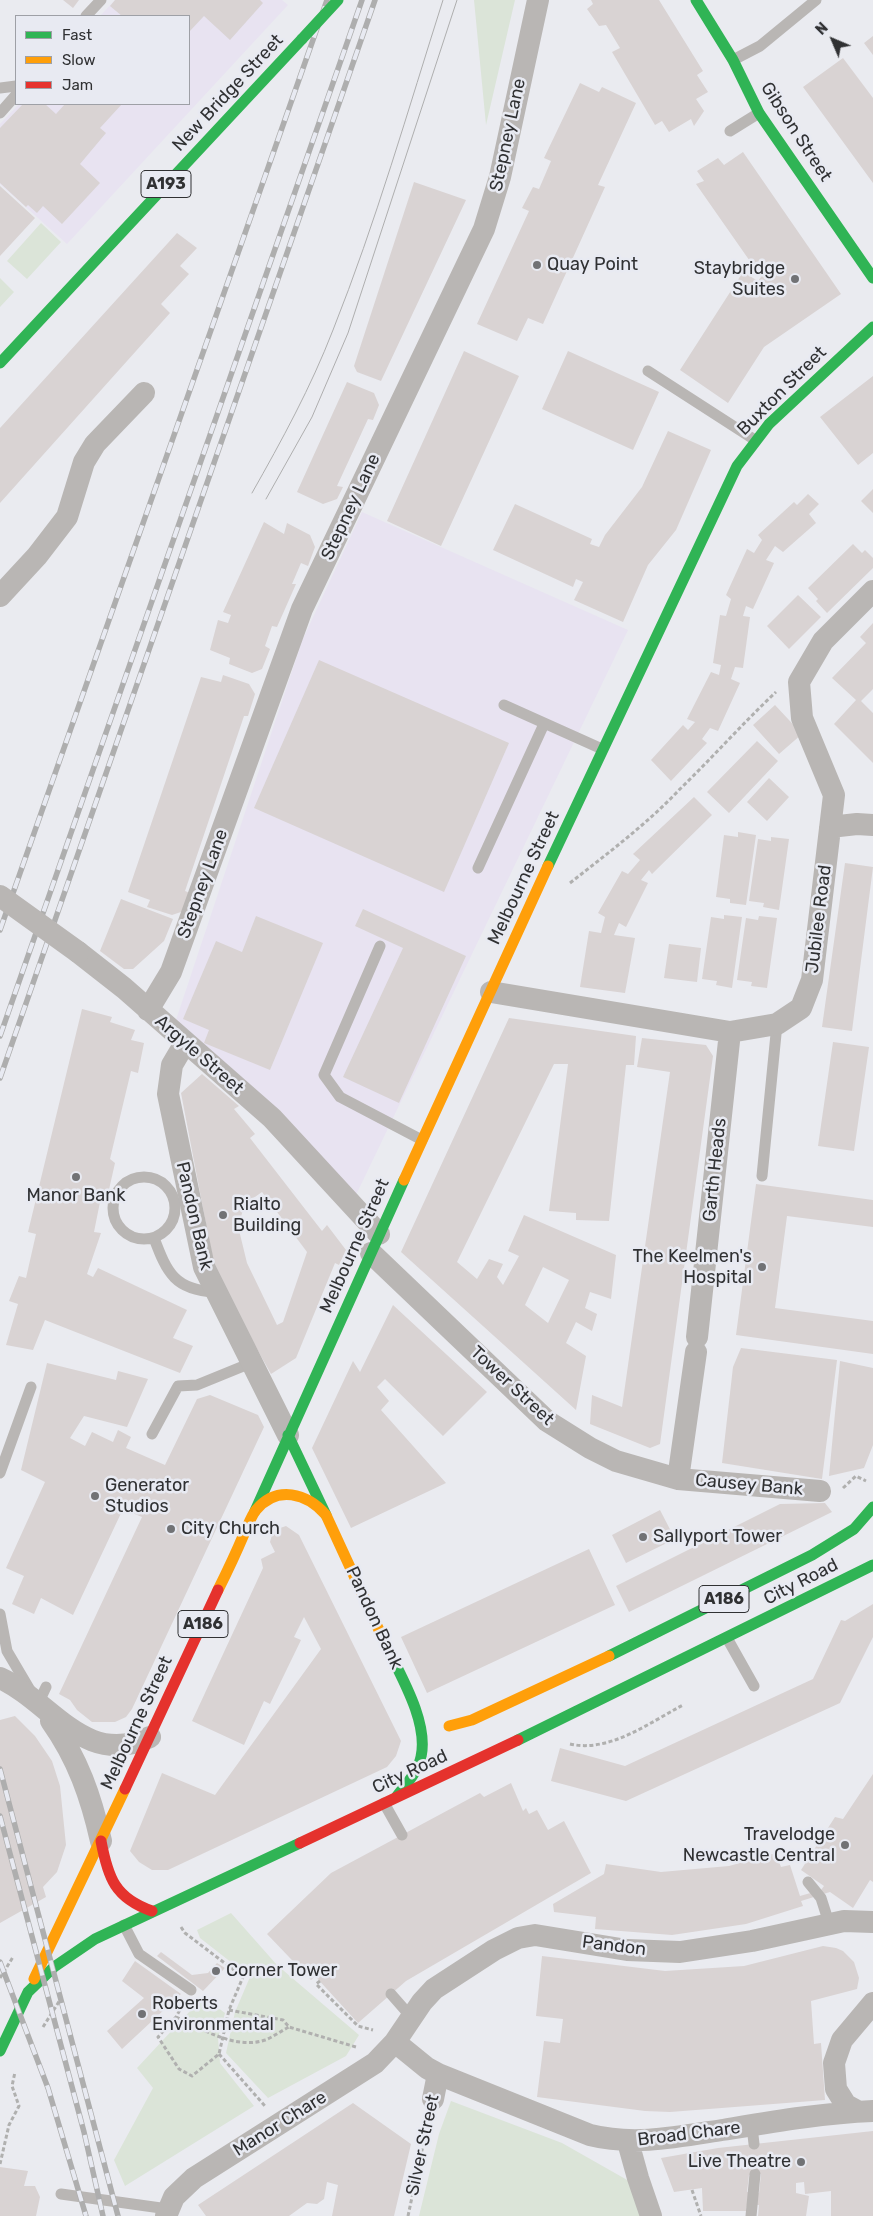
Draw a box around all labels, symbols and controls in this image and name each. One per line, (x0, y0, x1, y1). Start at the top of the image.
legend (15, 15, 190, 105)
north arrow (808, 15, 858, 65)
text: N (812, 19, 832, 39)
text: Fast (62, 26, 92, 44)
street label: New Bridge Street (168, 30, 288, 156)
text: Slow (62, 51, 95, 69)
text: Jam (62, 76, 93, 94)
street label: Stepney Lane (485, 76, 531, 194)
street label: Gibson Street (756, 78, 836, 186)
road number: A193 (141, 170, 191, 198)
place label: Quay Point (547, 254, 638, 276)
place label: Staybridge Suites (694, 258, 785, 300)
marker: Quay Point (531, 259, 543, 271)
marker: Staybridge Suites (789, 273, 801, 285)
street label: Buxton Street (733, 342, 831, 440)
street label: Stepney Lane (317, 450, 385, 564)
street label: Melbourne Street (484, 808, 564, 948)
street label: Stepney Lane (173, 826, 233, 942)
street label: Jubilee Road (802, 864, 836, 974)
street label: Argyle Street (150, 1011, 248, 1099)
street label: Garth Heads (699, 1117, 731, 1223)
street label: Pandon Bank (171, 1160, 217, 1272)
marker: Manor Bank (70, 1171, 82, 1183)
street label: Melbourne Street (316, 1175, 394, 1317)
place label: Manor Bank (27, 1185, 125, 1207)
place label: Rialto Building (233, 1194, 301, 1236)
marker: Rialto Building (217, 1209, 229, 1221)
place label: The Keelmen's Hospital (632, 1246, 752, 1288)
marker: The Keelmen's Hospital (756, 1261, 768, 1273)
street label: Tower Street (466, 1342, 558, 1430)
street label: Causey Bank (694, 1470, 804, 1500)
place label: Generator Studios (105, 1475, 189, 1518)
marker: Generator Studios (89, 1490, 101, 1502)
place label: City Church (181, 1518, 280, 1540)
marker: City Church (165, 1523, 177, 1535)
place label: Sallyport Tower (653, 1526, 782, 1548)
marker: Sallyport Tower (637, 1531, 649, 1543)
street label: City Road (760, 1554, 842, 1610)
street label: Pandon Bank (341, 1563, 407, 1673)
road number: A186 (699, 1586, 749, 1612)
road number: A186 (178, 1610, 228, 1638)
street label: Melbourne Street (97, 1653, 177, 1793)
street label: City Road (369, 1745, 451, 1799)
place label: Travelodge Newcastle Central (683, 1824, 835, 1866)
marker: Travelodge Newcastle Central (839, 1839, 851, 1851)
street label: Pandon (581, 1931, 647, 1961)
place label: Corner Tower (226, 1960, 337, 1982)
marker: Corner Tower (210, 1965, 222, 1977)
place label: Roberts Environmental (152, 1993, 274, 2036)
marker: Roberts Environmental (136, 2008, 148, 2020)
street label: Manor Chare (229, 2087, 331, 2161)
street label: Silver Street (402, 2092, 444, 2198)
street label: Broad Chare (636, 2117, 742, 2151)
place label: Live Theatre (688, 2151, 791, 2173)
marker: Live Theatre (795, 2156, 807, 2168)

